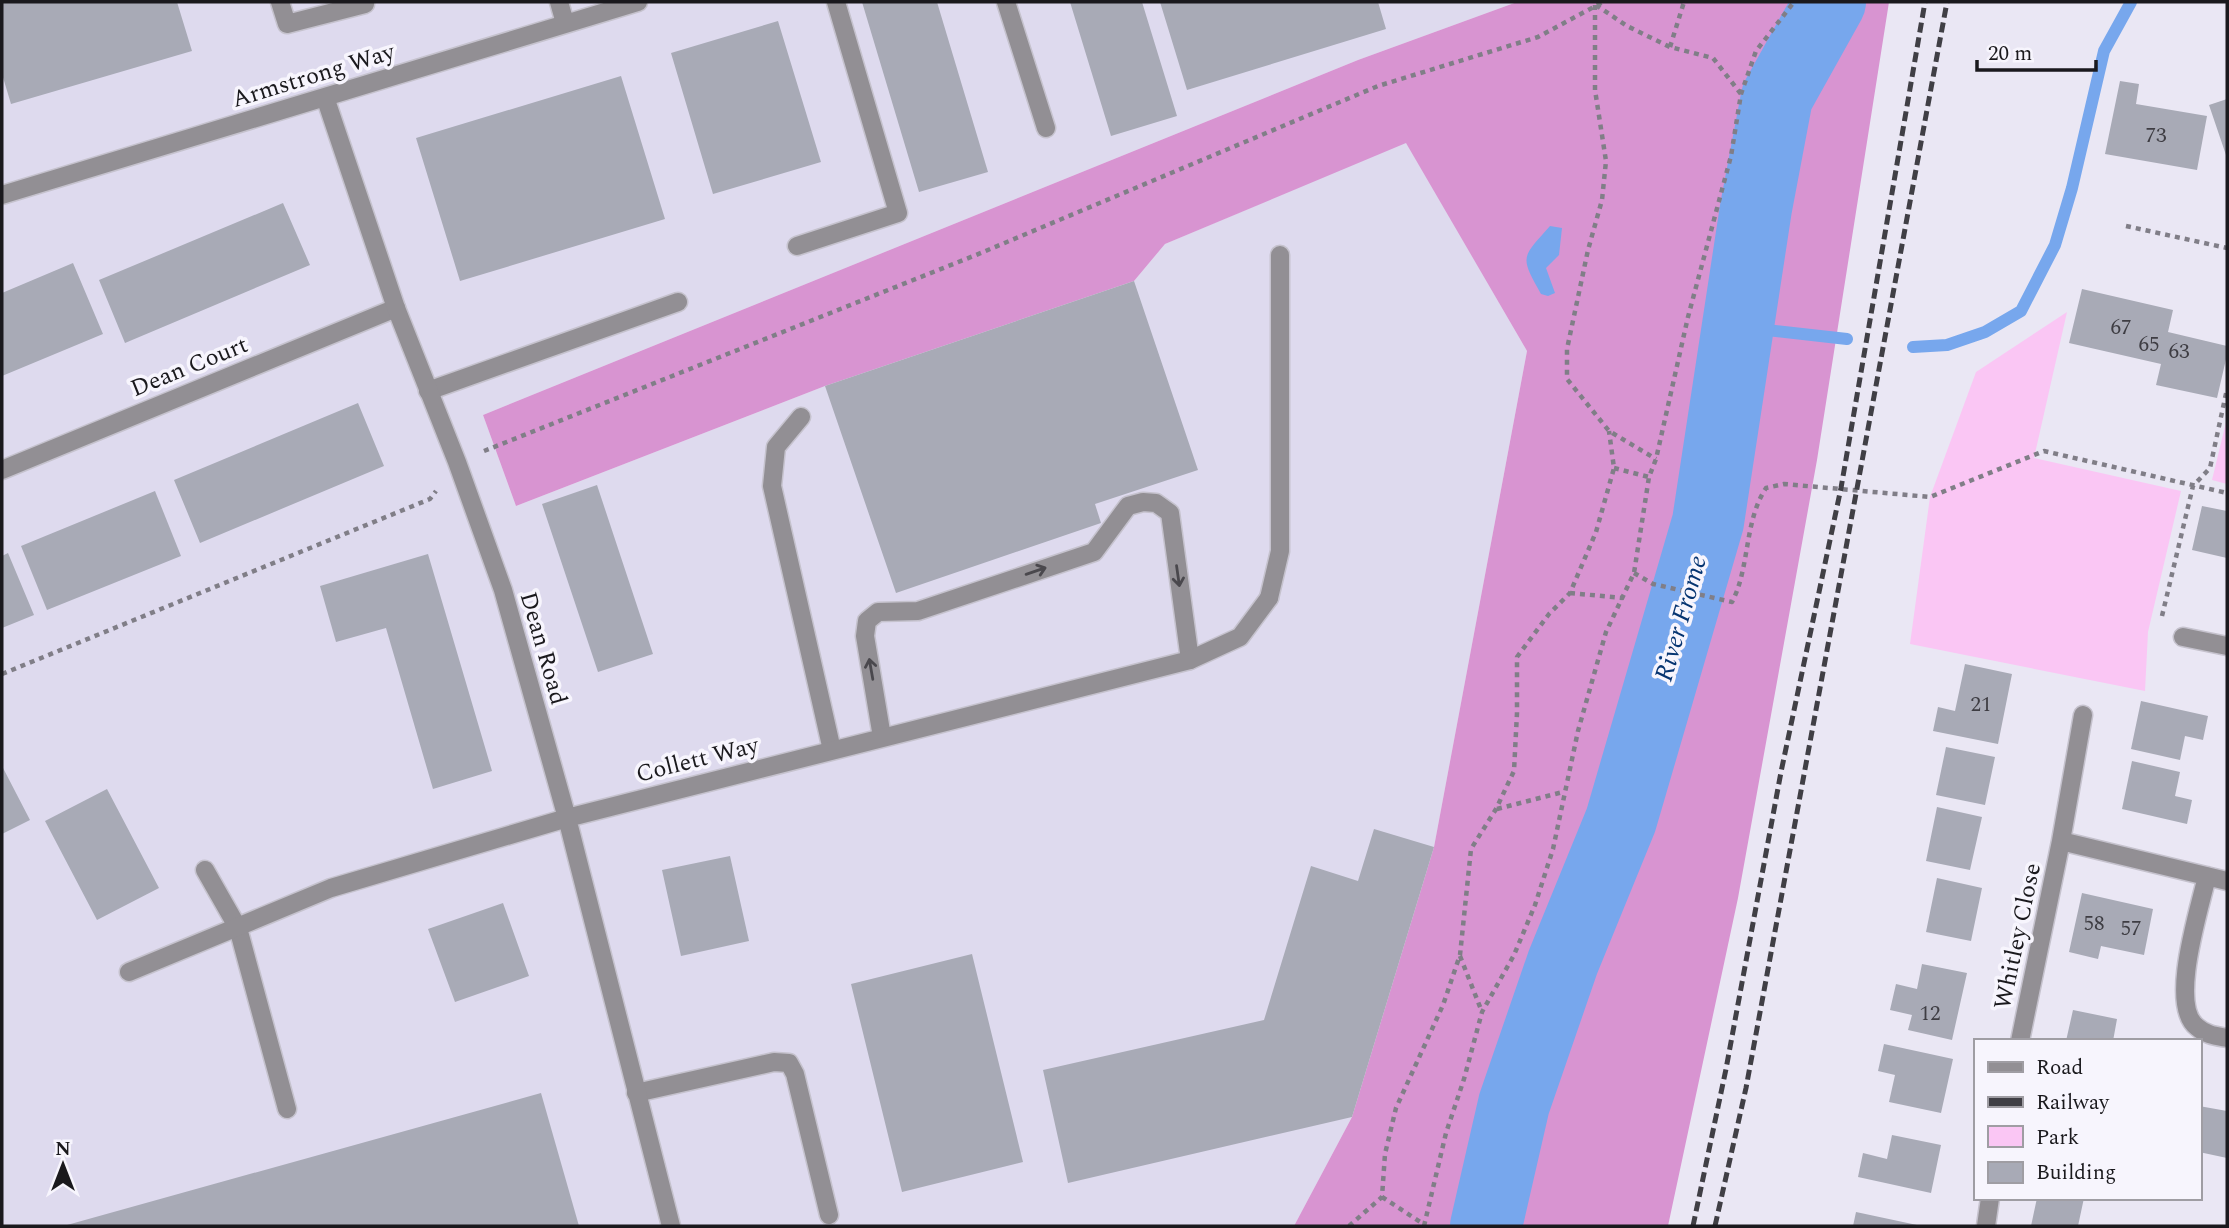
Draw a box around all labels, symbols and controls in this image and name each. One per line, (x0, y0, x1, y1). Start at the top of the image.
scale bar (1977, 28, 2096, 72)
street label: Armstrong Way (227, 34, 401, 118)
text: 20 m (1988, 38, 2032, 70)
house number: 73 (2146, 120, 2167, 152)
house number: 67 (2111, 312, 2132, 344)
street label: Dean Court (125, 327, 254, 407)
house number: 65 (2139, 329, 2160, 361)
house number: 63 (2169, 336, 2190, 368)
water label: River Frome (1644, 551, 1718, 686)
one-way arrow (1025, 564, 1047, 576)
one-way arrow (1172, 565, 1185, 587)
street label: Dean Road (510, 587, 576, 709)
one-way arrow (864, 658, 877, 681)
house number: 21 (1971, 689, 1992, 721)
street label: Collett Way (632, 727, 764, 793)
street label: Whitley Close (1985, 860, 2051, 1013)
house number: 58 (2084, 908, 2105, 940)
house number: 57 (2121, 913, 2142, 945)
house number: 12 (1920, 998, 1941, 1030)
legend (1974, 1039, 2201, 1200)
text: Road (2036, 1052, 2083, 1084)
text: Railway (2036, 1087, 2110, 1119)
text: Park (2036, 1122, 2080, 1154)
north arrow (28, 1130, 98, 1200)
text: N (55, 1135, 71, 1164)
text: Building (2036, 1157, 2116, 1189)

